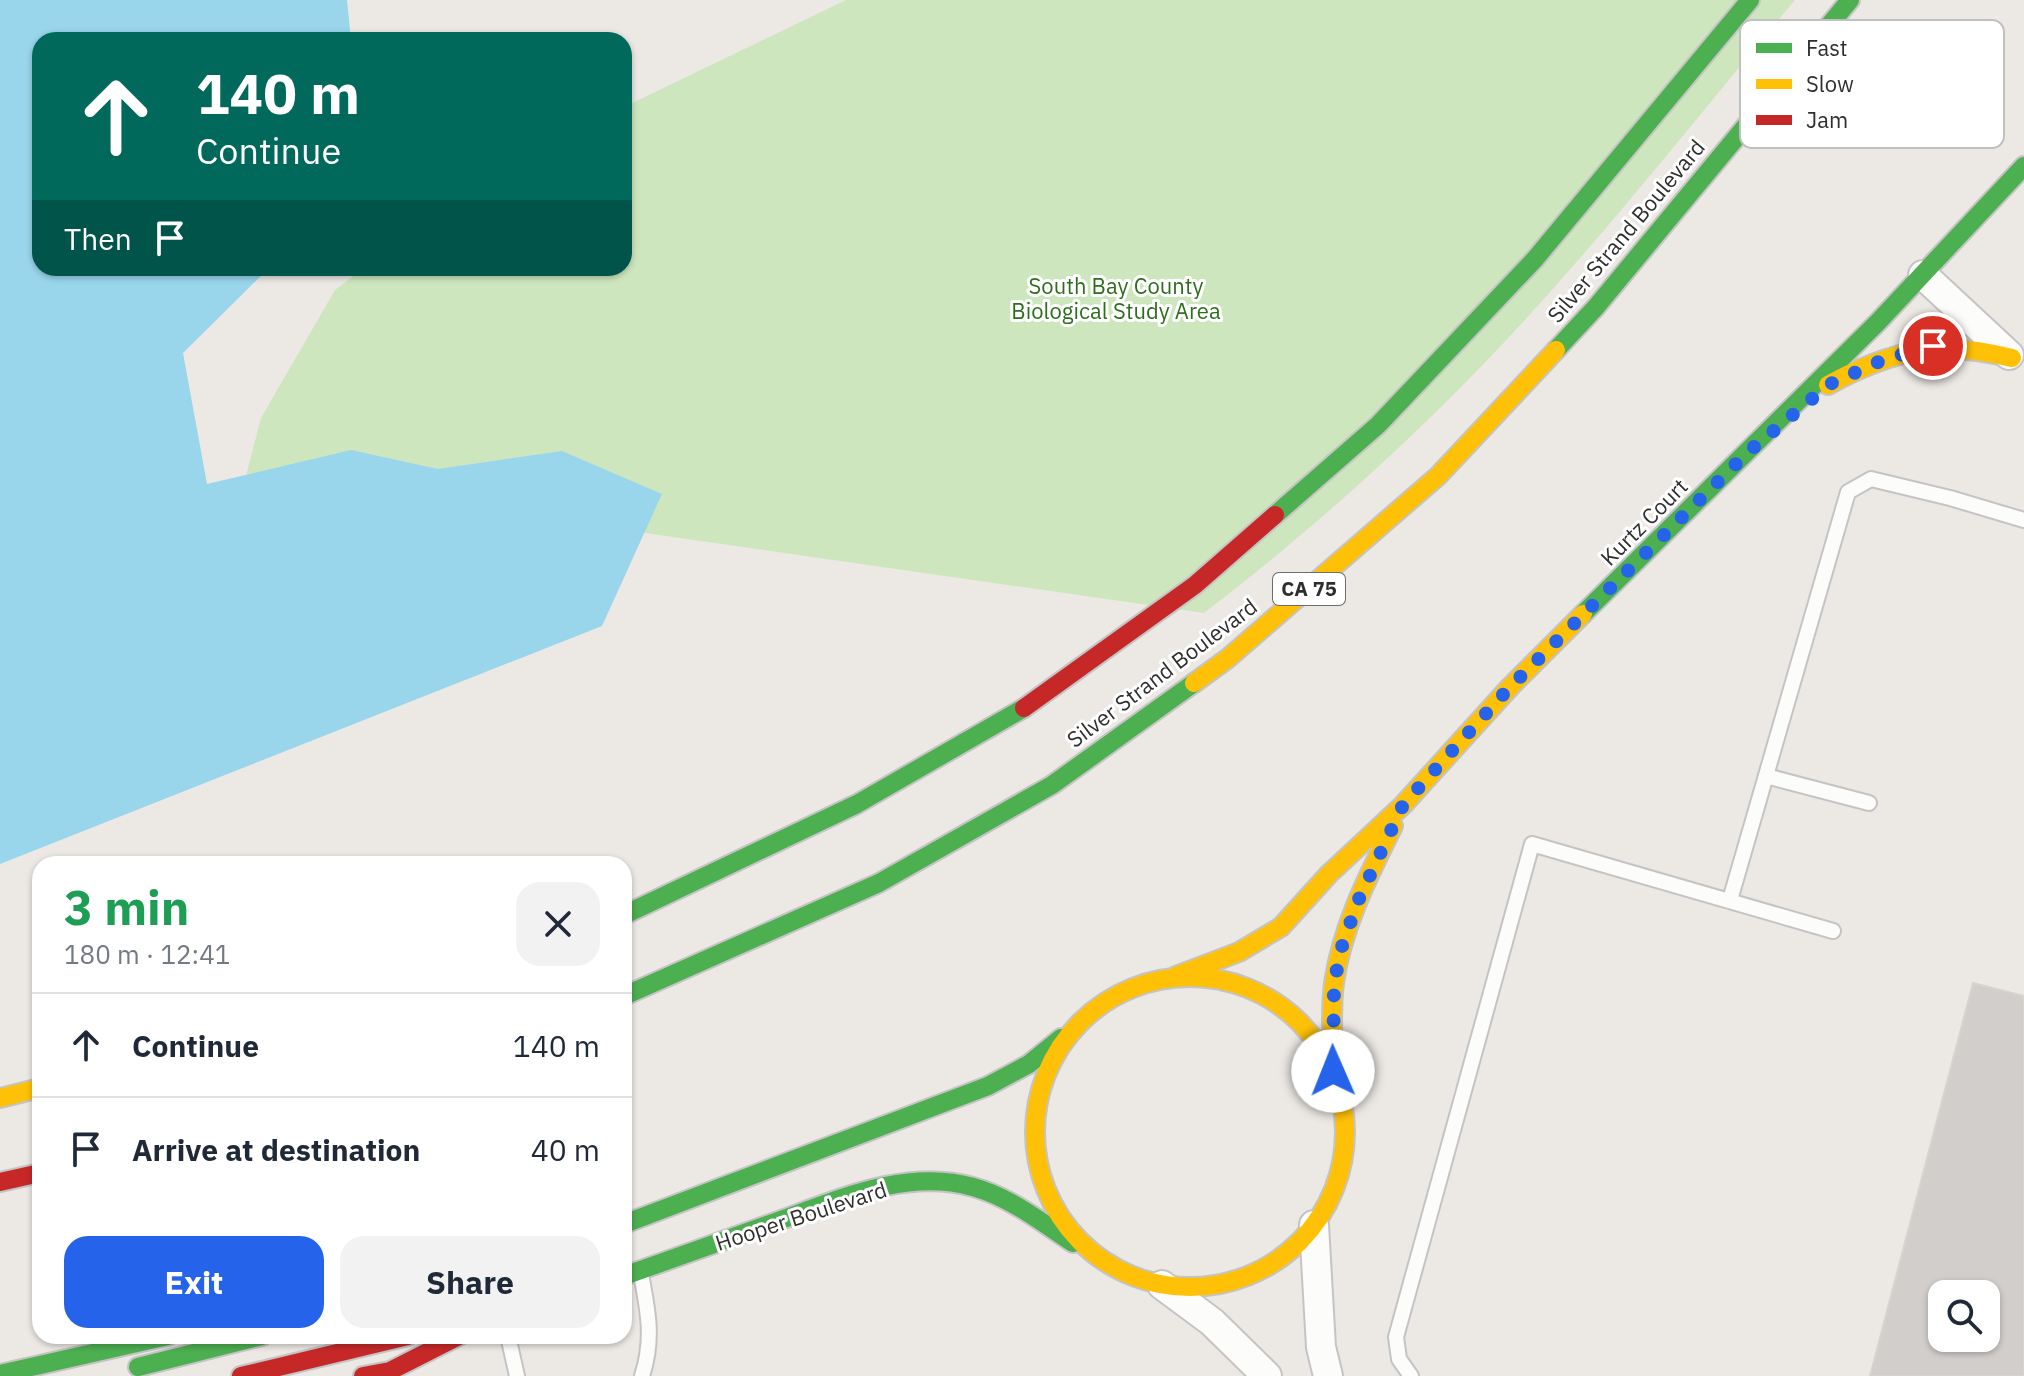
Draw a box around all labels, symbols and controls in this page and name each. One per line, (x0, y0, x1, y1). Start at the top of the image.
legend (1740, 20, 2004, 148)
text: Fast (1806, 33, 1847, 62)
text: 140 m (196, 57, 360, 129)
icon: ahead (64, 64, 168, 168)
text: Slow (1806, 69, 1854, 98)
text: Jam (1806, 105, 1848, 134)
text: Continue (196, 127, 341, 174)
street label: Silver Strand Boulevard (1540, 133, 1711, 328)
icon: arrive (148, 216, 192, 260)
text: Then (64, 219, 132, 258)
park label: South Bay County Biological Study Area (1011, 271, 1221, 325)
pin (1899, 312, 1967, 380)
icon: arrive (1911, 324, 1955, 368)
street label: Kurtz Court (1594, 472, 1693, 571)
road number: CA 75 (1273, 573, 1345, 605)
street label: Silver Strand Boulevard (1061, 592, 1263, 754)
text: 3 min (64, 876, 189, 938)
button: close (516, 882, 600, 966)
text: 180 m · 12:41 (64, 937, 230, 971)
icon: ahead (64, 1023, 108, 1067)
text: Continue (132, 1026, 259, 1065)
text: 140 m (513, 1026, 600, 1065)
position arrow (1291, 1029, 1375, 1113)
icon: arrive (64, 1127, 108, 1171)
text: Arrive at destination (132, 1130, 420, 1169)
text: 40 m (531, 1130, 600, 1169)
street label: Hooper Boulevard (712, 1174, 890, 1257)
button: Exit (64, 1236, 324, 1328)
button: Share (340, 1236, 600, 1328)
map controls (1928, 1280, 2000, 1352)
button: search (1928, 1280, 2000, 1352)

